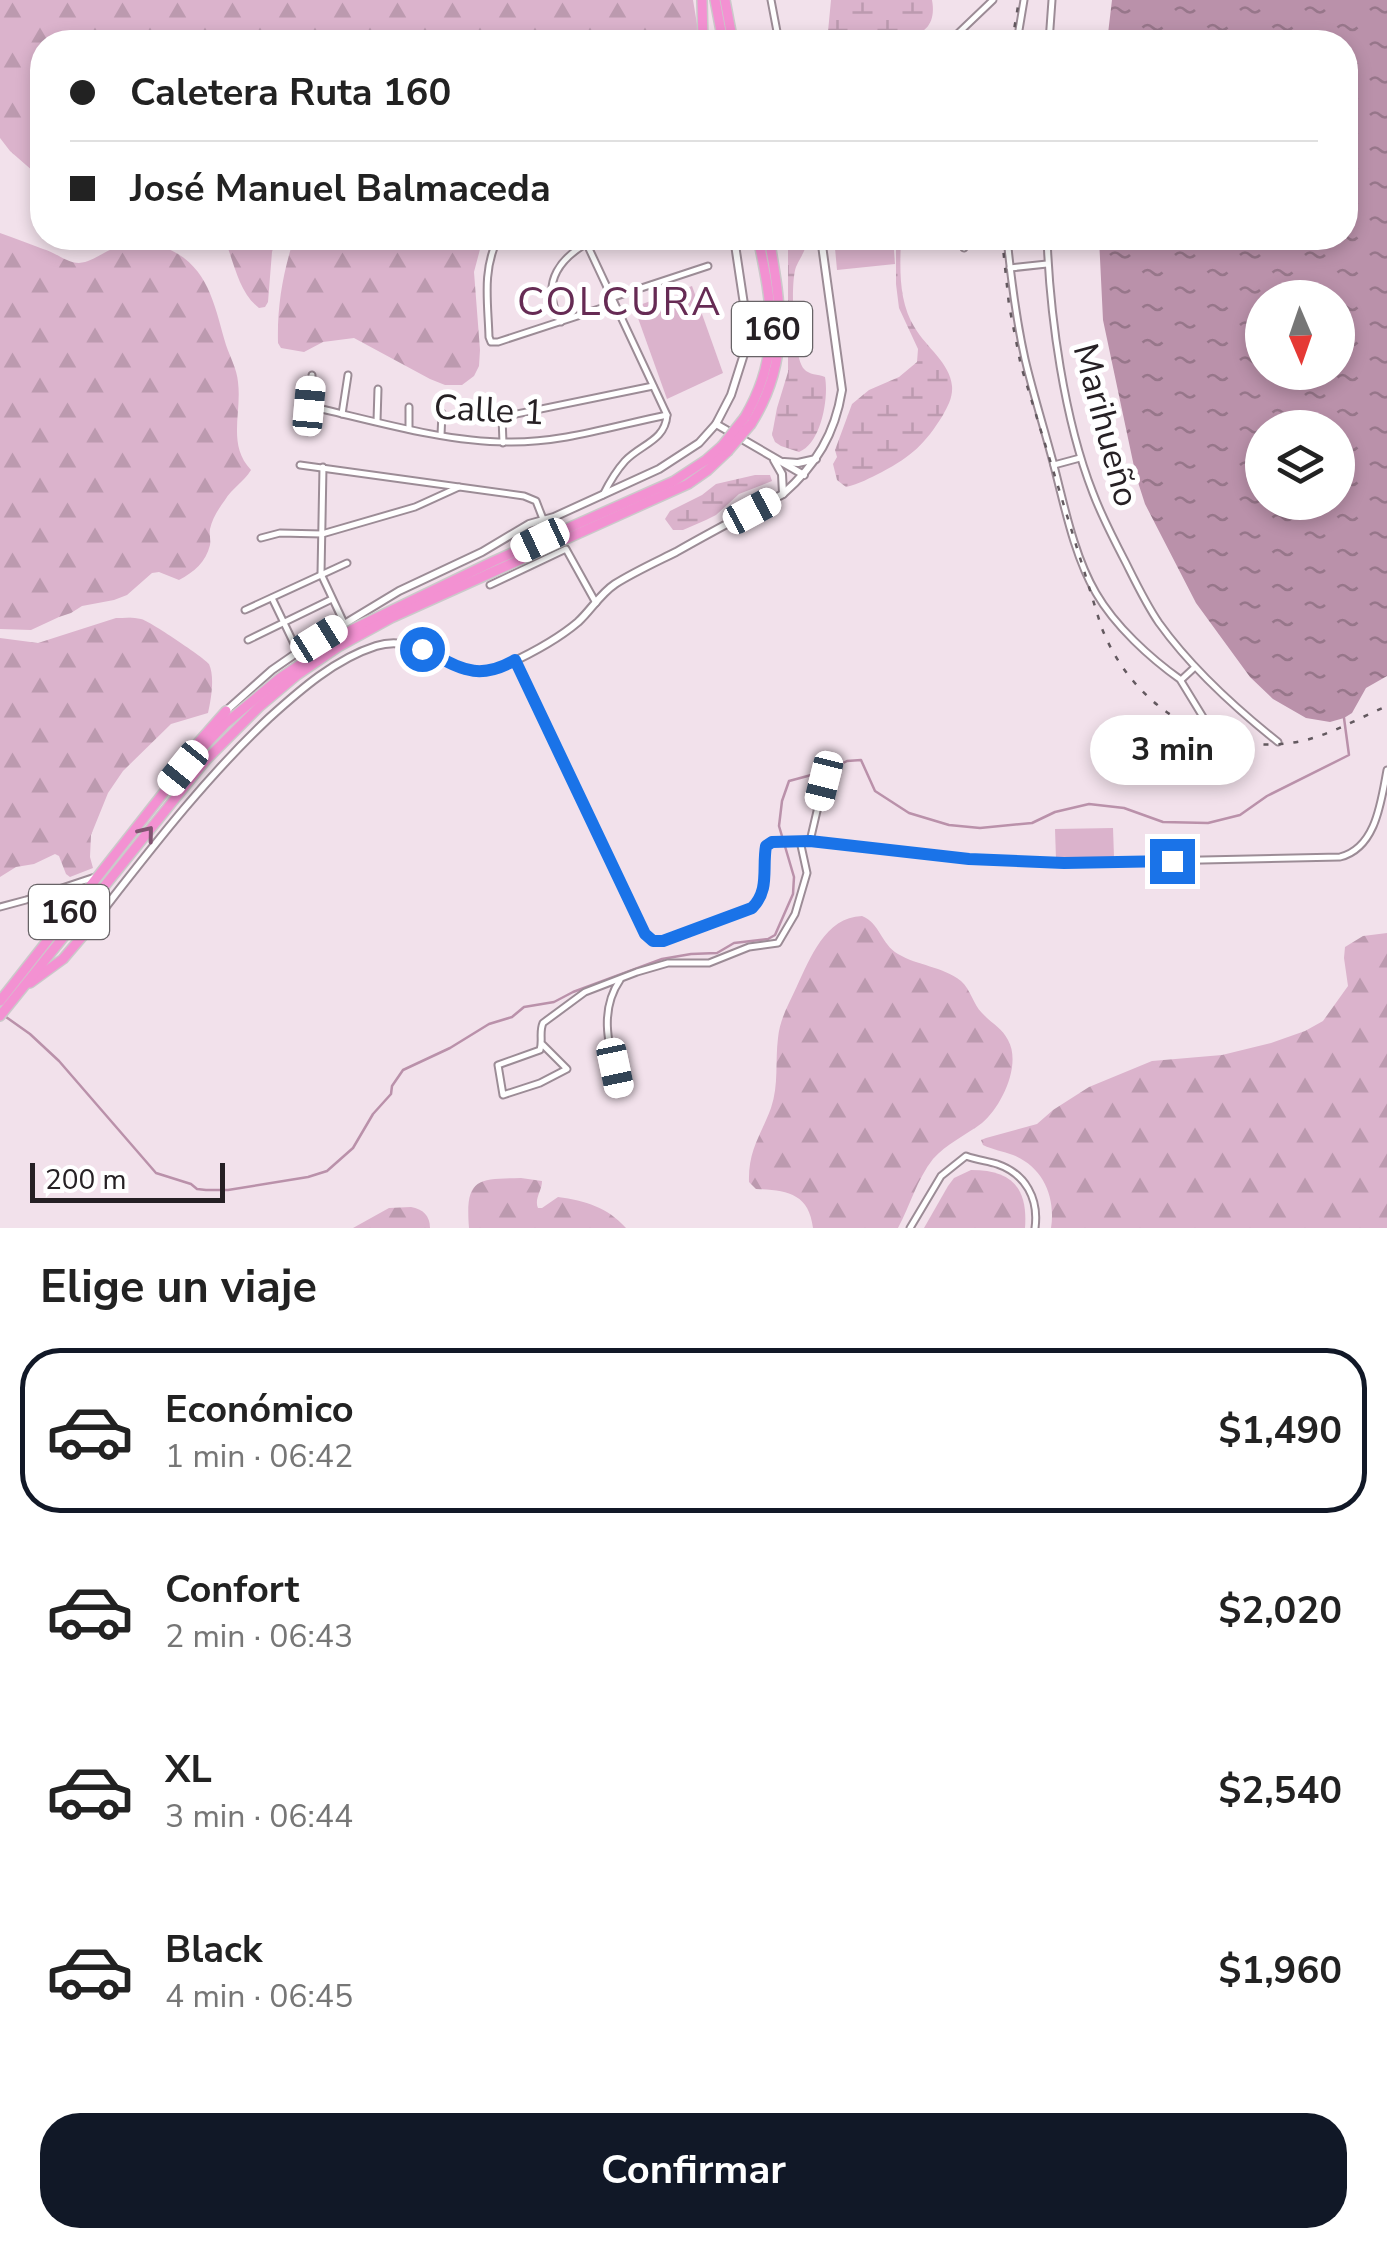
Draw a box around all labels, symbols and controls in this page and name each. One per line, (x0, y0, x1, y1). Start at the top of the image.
text: Caletera Ruta 160 (130, 67, 451, 118)
text: José Manuel Balmaceda (130, 163, 551, 214)
district label: COLCURA (517, 275, 723, 329)
north arrow (1245, 280, 1355, 390)
map controls (1245, 280, 1355, 520)
road number: 160 (732, 302, 812, 356)
street label: Marihueño (1062, 338, 1150, 512)
car (291, 375, 327, 437)
street label: Calle 1 (432, 384, 546, 436)
button: layers (1245, 410, 1355, 520)
car (718, 484, 786, 538)
car (506, 514, 574, 566)
car (286, 610, 352, 668)
route start (400, 627, 445, 672)
callout: 3 min (1090, 716, 1254, 786)
text: 3 min (1131, 728, 1214, 771)
car (152, 735, 214, 801)
car (802, 748, 846, 814)
one-way arrow (135, 826, 152, 844)
route end (1150, 839, 1195, 884)
road number: 160 (29, 885, 109, 939)
car (594, 1036, 636, 1100)
scale bar (30, 1158, 225, 1202)
text: 200 m (45, 1161, 127, 1199)
text: Elige un viaje (40, 1257, 317, 1318)
text: Económico (165, 1384, 354, 1435)
icon: car (45, 1386, 135, 1476)
text: $1,490 (1219, 1405, 1342, 1456)
text: 1 min · 06:42 (165, 1435, 353, 1478)
text: Confort (165, 1564, 299, 1615)
icon: car (45, 1566, 135, 1656)
text: $2,020 (1219, 1585, 1342, 1636)
text: 2 min · 06:43 (165, 1615, 353, 1658)
text: XL (165, 1744, 212, 1795)
icon: car (45, 1746, 135, 1836)
text: $2,540 (1219, 1765, 1342, 1816)
text: 3 min · 06:44 (165, 1795, 353, 1838)
text: Black (165, 1924, 262, 1975)
icon: car (45, 1926, 135, 2016)
text: $1,960 (1219, 1945, 1342, 1996)
text: 4 min · 06:45 (165, 1975, 353, 2018)
button: Confirmar (40, 2113, 1347, 2228)

